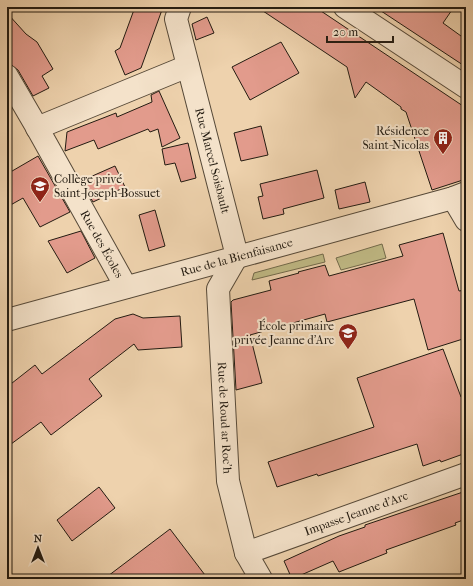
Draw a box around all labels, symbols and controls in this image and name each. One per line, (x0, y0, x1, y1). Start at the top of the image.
scale bar (327, 18, 393, 44)
text: 20 m (333, 25, 358, 39)
street label: Rue Marcel Soisbault (192, 106, 233, 216)
place label: Résidence Saint-Nicolas (362, 124, 430, 152)
building icon: Résidence Saint-Nicolas (432, 127, 454, 155)
place label: Collège privé Saint-Joseph-Bossuet (54, 172, 161, 200)
school or university icon: Collège privé Saint-Joseph-Bossuet (29, 175, 51, 203)
street label: Rue des Écoles (77, 208, 127, 281)
street label: Rue de la Bienfaisance (179, 235, 294, 279)
place label: École primaire privée Jeanne d'Arc (233, 318, 334, 347)
school or university icon: École primaire privée Jeanne d'Arc (337, 322, 359, 350)
street label: Rue de Roud ar Roc'h (215, 361, 235, 474)
street label: Impasse Jeanne d'Arc (302, 488, 410, 538)
north arrow (18, 528, 58, 568)
text: N (34, 532, 43, 545)

